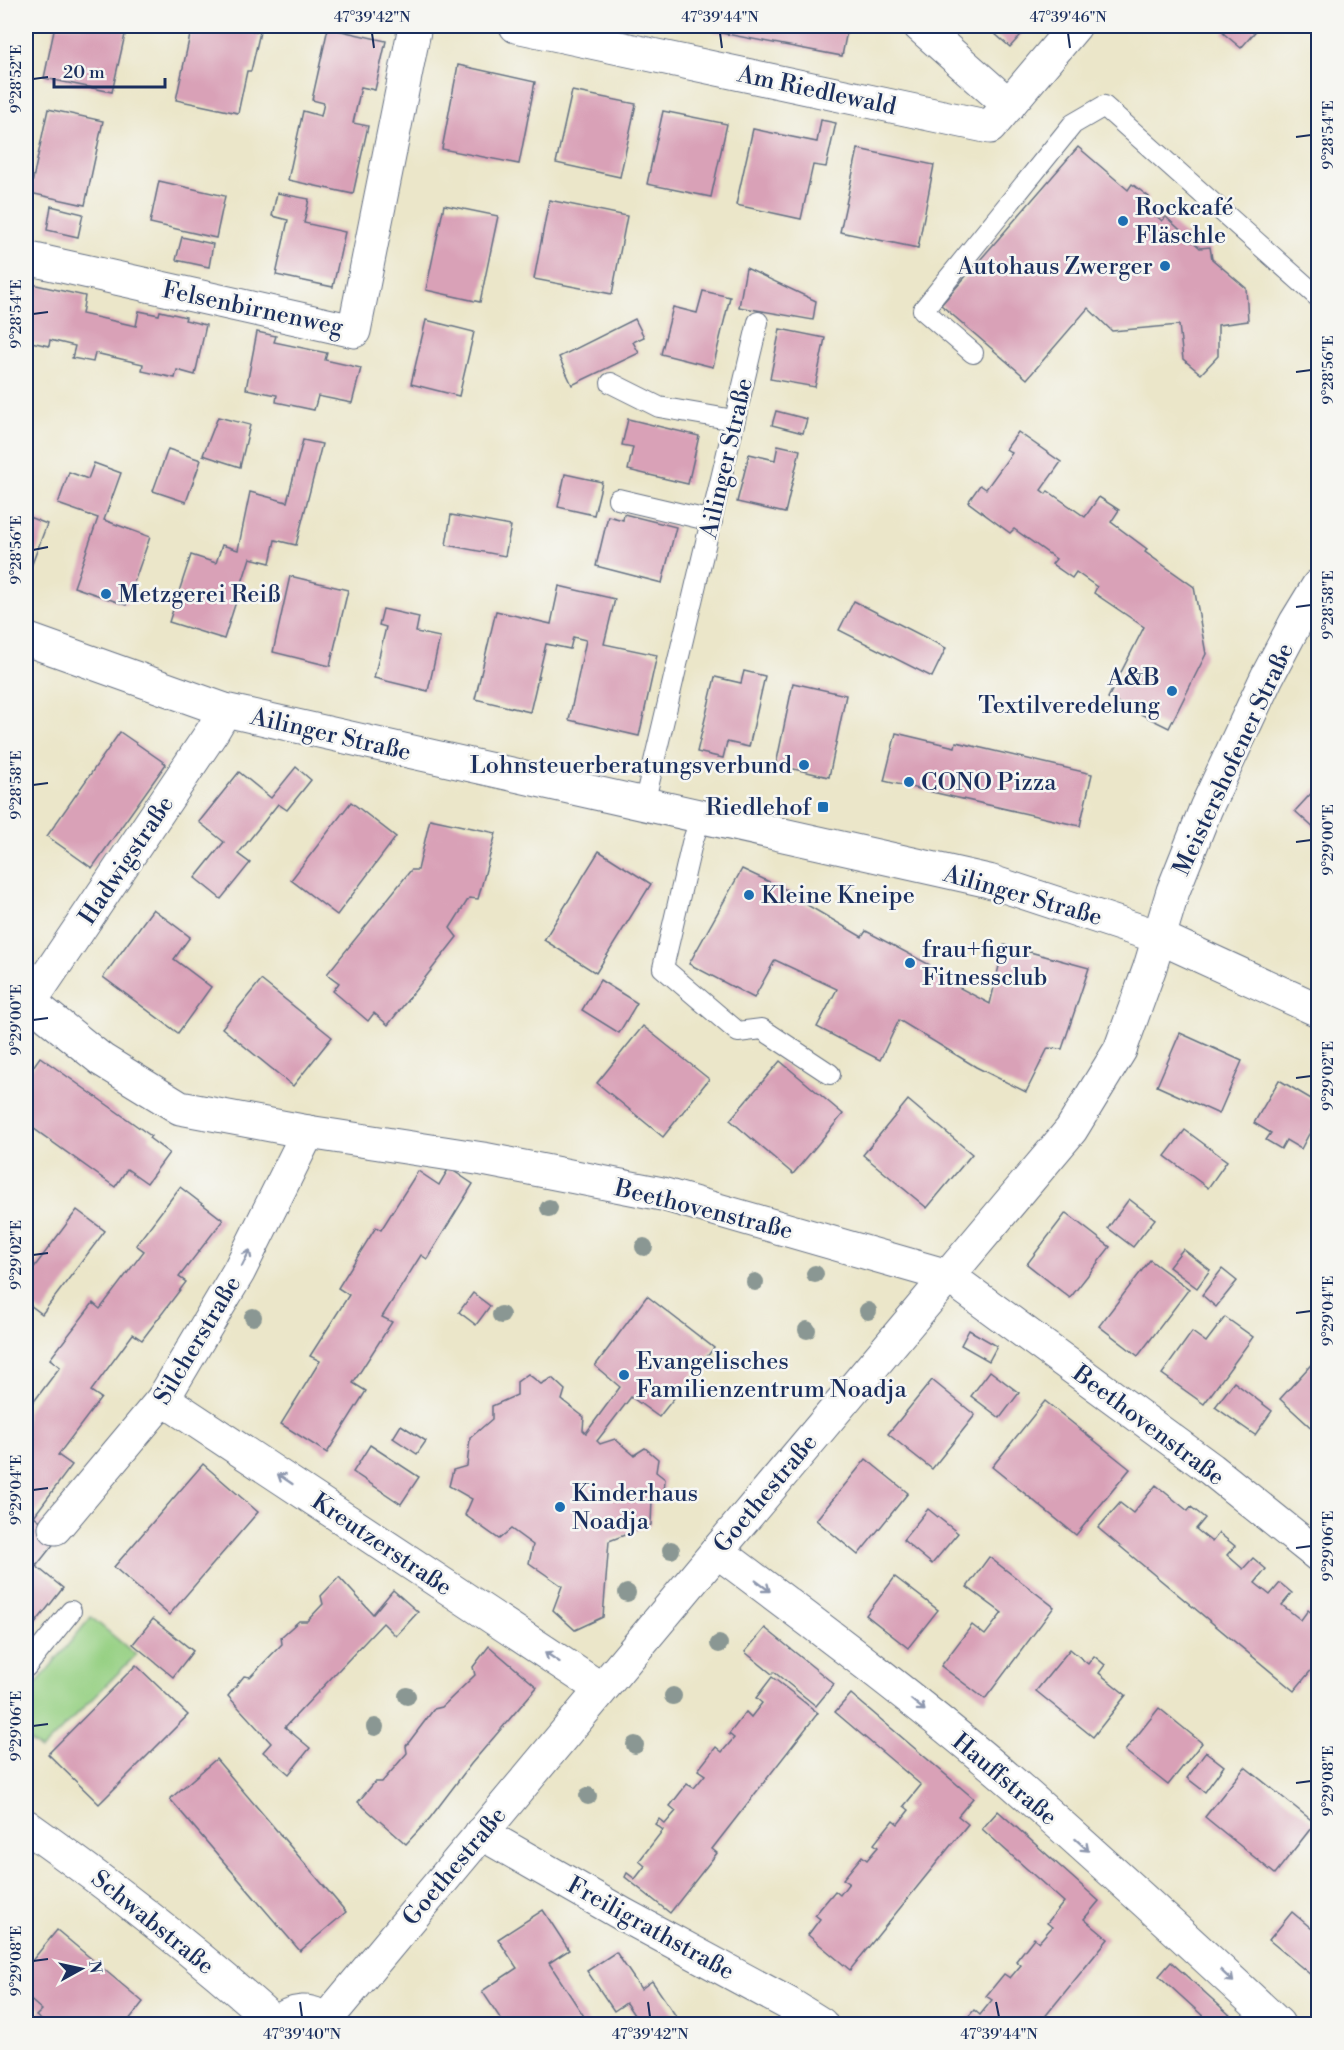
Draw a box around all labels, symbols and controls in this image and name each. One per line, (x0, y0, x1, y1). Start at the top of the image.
text: 47°39'42"N (334, 8, 410, 27)
text: 47°39'44"N (681, 8, 759, 27)
text: 47°39'46"N (1029, 8, 1107, 27)
text: 9°28'52"E (7, 45, 26, 113)
scale bar (54, 51, 165, 89)
street label: Am Riedlewald (734, 59, 899, 123)
text: 20 m (63, 61, 105, 84)
text: 9°28'54"E (1319, 100, 1338, 170)
place label: Rockcafé Fläschle (1135, 193, 1234, 251)
marker: Rockcafé Fläschle (1116, 214, 1130, 228)
place label: Autohaus Zwerger (956, 252, 1153, 282)
marker: Autohaus Zwerger (1158, 259, 1172, 273)
street label: Felsenbirnenweg (160, 275, 347, 343)
text: 9°28'54"E (7, 279, 26, 349)
text: 9°28'56"E (1319, 335, 1338, 405)
street label: Ailinger Straße (694, 375, 760, 542)
text: 9°28'56"E (7, 515, 26, 585)
text: 9°28'58"E (1319, 570, 1338, 640)
place label: Metzgerei Reiß (118, 580, 281, 610)
marker: Metzgerei Reiß (99, 587, 113, 601)
street label: Meistershofener Straße (1167, 638, 1301, 880)
place label: A&B Textilveredelung (978, 663, 1161, 721)
marker: A&B Textilveredelung (1165, 684, 1179, 698)
street label: Ailinger Straße (247, 702, 414, 768)
text: 9°28'58"E (7, 750, 26, 820)
place label: Lohnsteuerberatungsverbund (470, 751, 792, 781)
marker: Lohnsteuerberatungsverbund (797, 758, 811, 772)
place label: CONO Pizza (921, 768, 1057, 798)
marker: CONO Pizza (902, 775, 916, 789)
street label: Hadwigstraße (73, 790, 181, 931)
place label: Riedlehof (705, 793, 812, 823)
marker: Riedlehof (816, 800, 830, 814)
text: 9°29'00"E (1319, 804, 1338, 876)
street label: Ailinger Straße (939, 859, 1105, 933)
place label: Kleine Kneipe (761, 881, 915, 911)
marker: Kleine Kneipe (742, 888, 756, 902)
place label: frau+figur Fitnessclub (922, 935, 1047, 993)
marker: frau+figur Fitnessclub (903, 956, 917, 970)
text: 9°29'00"E (7, 984, 26, 1056)
text: 9°29'02"E (1319, 1041, 1338, 1111)
street label: Beethovenstraße (611, 1173, 796, 1247)
text: 9°29'02"E (7, 1220, 26, 1290)
one-way arrow (240, 1249, 252, 1267)
street label: Silcherstraße (148, 1271, 248, 1410)
text: 9°29'04"E (1319, 1276, 1338, 1346)
place label: Evangelisches Familienzentrum Noadja (636, 1347, 908, 1405)
street label: Beethovenstraße (1066, 1358, 1230, 1493)
marker: Evangelisches Familienzentrum Noadja (617, 1368, 631, 1382)
street label: Goethestraße (707, 1428, 824, 1559)
text: 9°29'04"E (7, 1455, 26, 1525)
one-way arrow (276, 1473, 293, 1486)
place label: Kinderhaus Noadja (572, 1479, 698, 1537)
street label: Kreutzerstraße (305, 1487, 457, 1603)
marker: Kinderhaus Noadja (553, 1500, 567, 1514)
text: 9°29'06"E (1319, 1511, 1338, 1581)
one-way arrow (755, 1580, 771, 1592)
one-way arrow (544, 1651, 561, 1663)
text: 9°29'06"E (7, 1691, 26, 1761)
one-way arrow (909, 1699, 925, 1712)
street label: Hauffstraße (946, 1727, 1063, 1832)
text: 9°29'08"E (1319, 1746, 1338, 1816)
street label: Goethestraße (396, 1801, 513, 1932)
one-way arrow (1075, 1838, 1090, 1852)
street label: Schwabstraße (85, 1864, 220, 1982)
street label: Freiligrathstraße (562, 1871, 739, 1987)
text: 9°29'08"E (7, 1926, 26, 1996)
north arrow (51, 1939, 111, 1999)
text: N (84, 1959, 106, 1975)
one-way arrow (1219, 1969, 1234, 1983)
text: 47°39'40"N (263, 2025, 341, 2044)
text: 47°39'42"N (612, 2025, 688, 2044)
text: 47°39'44"N (960, 2025, 1038, 2044)

